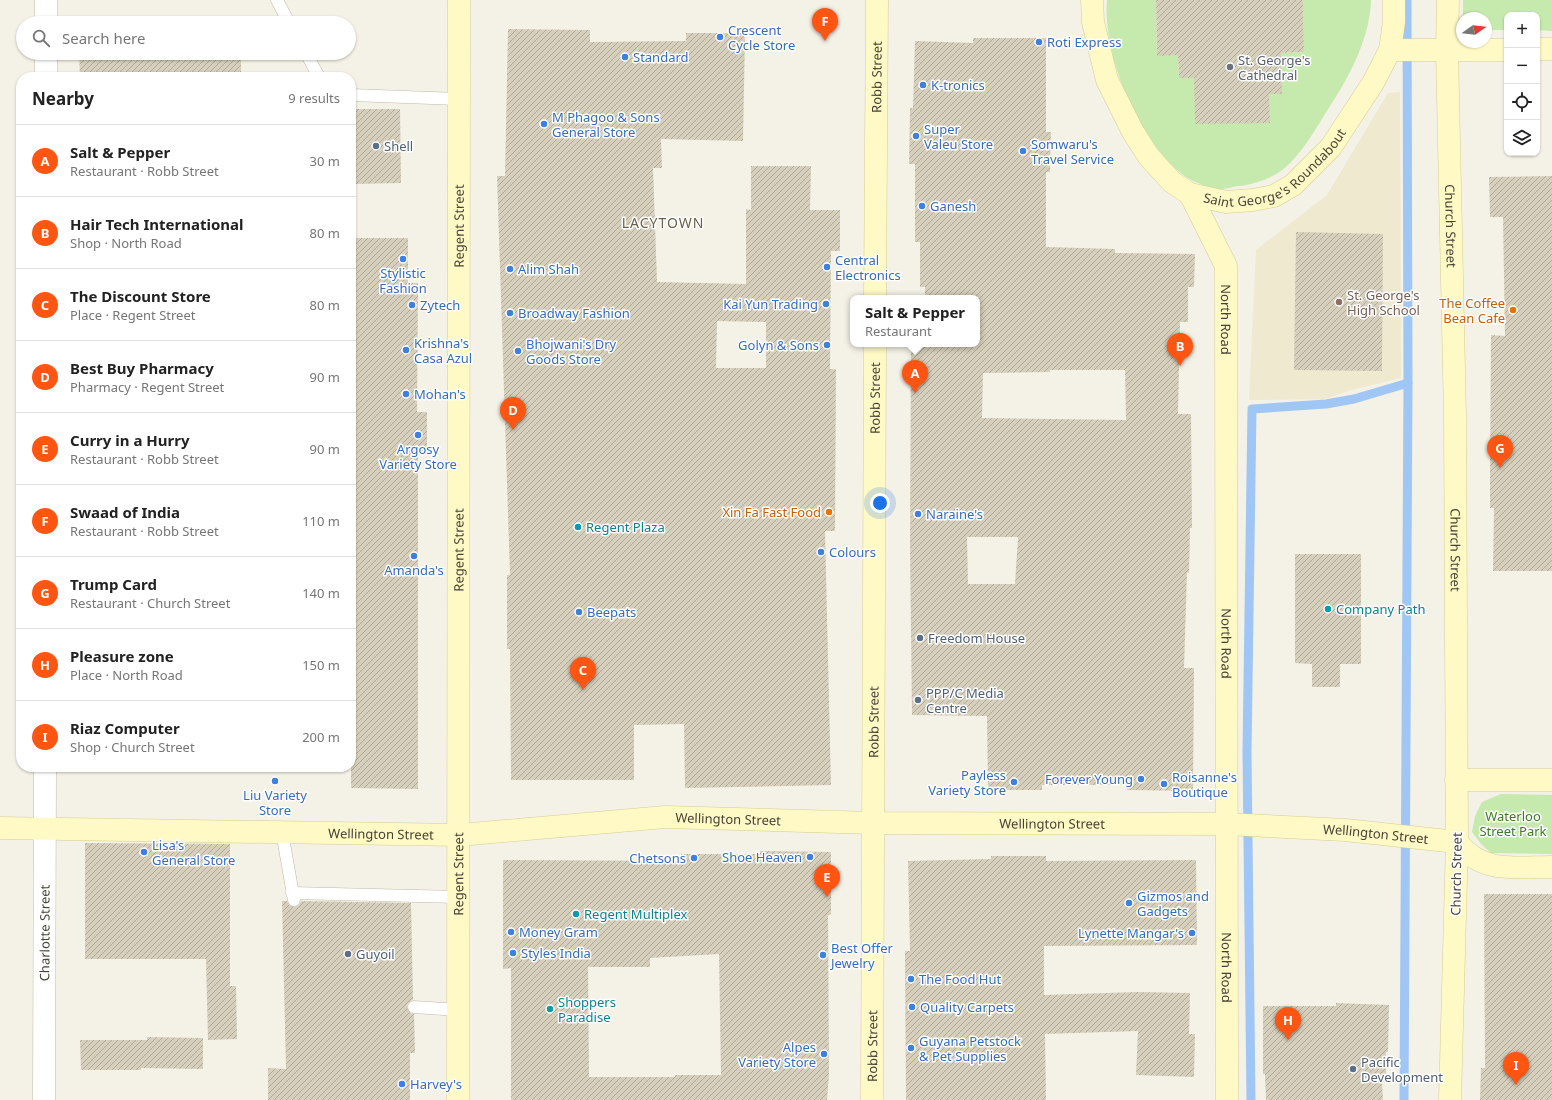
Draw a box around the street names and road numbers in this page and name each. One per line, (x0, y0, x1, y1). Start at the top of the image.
street label: Robb Street (867, 41, 886, 113)
street label: Saint George's Roundabout (1202, 125, 1350, 211)
street label: Regent Street (450, 184, 468, 268)
street label: Church Street (1441, 184, 1461, 268)
street label: North Road (1217, 284, 1235, 355)
street label: Robb Street (866, 362, 884, 434)
street label: Regent Street (449, 508, 468, 592)
street label: Church Street (1446, 508, 1465, 592)
street label: North Road (1217, 608, 1235, 679)
street label: Robb Street (864, 686, 883, 758)
street label: Wellington Street (675, 808, 782, 829)
street label: Wellington Street (999, 814, 1105, 833)
street label: Wellington Street (1323, 820, 1430, 848)
street label: Wellington Street (328, 824, 434, 844)
street label: Regent Street (449, 832, 467, 916)
street label: Church Street (1446, 832, 1466, 916)
street label: Charlotte Street (35, 884, 54, 981)
street label: North Road (1218, 932, 1236, 1003)
street label: Robb Street (863, 1010, 881, 1082)

